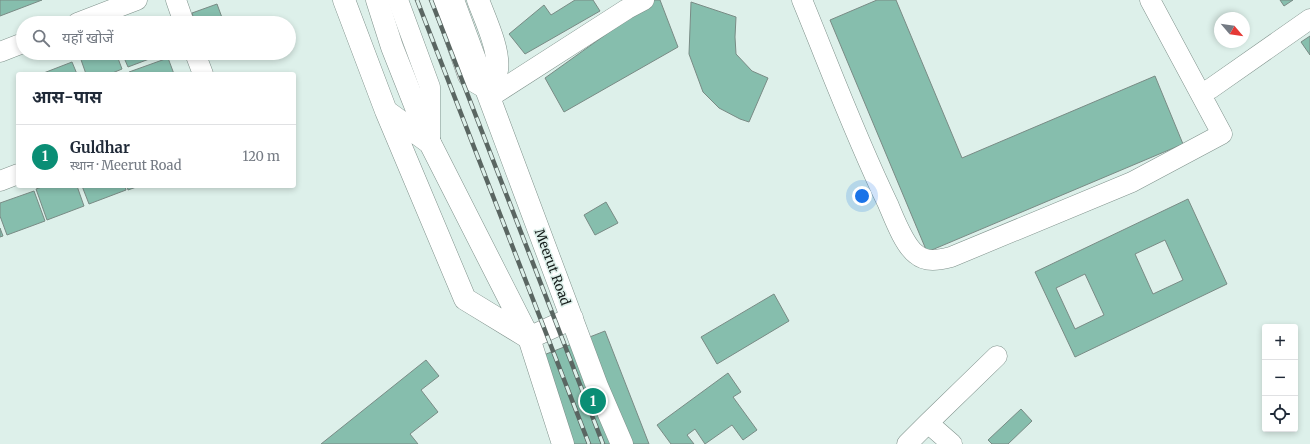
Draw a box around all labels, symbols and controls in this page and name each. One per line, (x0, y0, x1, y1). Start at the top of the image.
north arrow (1214, 12, 1250, 48)
search box (16, 16, 296, 60)
icon: search (30, 27, 52, 49)
text: यहाँ खोजें (62, 28, 113, 47)
text: आस-पास (32, 86, 102, 108)
text: Guldhar (70, 138, 130, 157)
text: 1 (42, 148, 48, 165)
text: 120 m (242, 148, 280, 165)
text: स्थान · Meerut Road (70, 157, 181, 174)
your location (852, 186, 872, 206)
street label: Meerut Road (531, 227, 574, 308)
map controls (1262, 324, 1298, 432)
button: + (1262, 324, 1298, 360)
button: − (1262, 360, 1298, 396)
pin: 1 (580, 386, 606, 416)
button: locate (1262, 396, 1298, 432)

